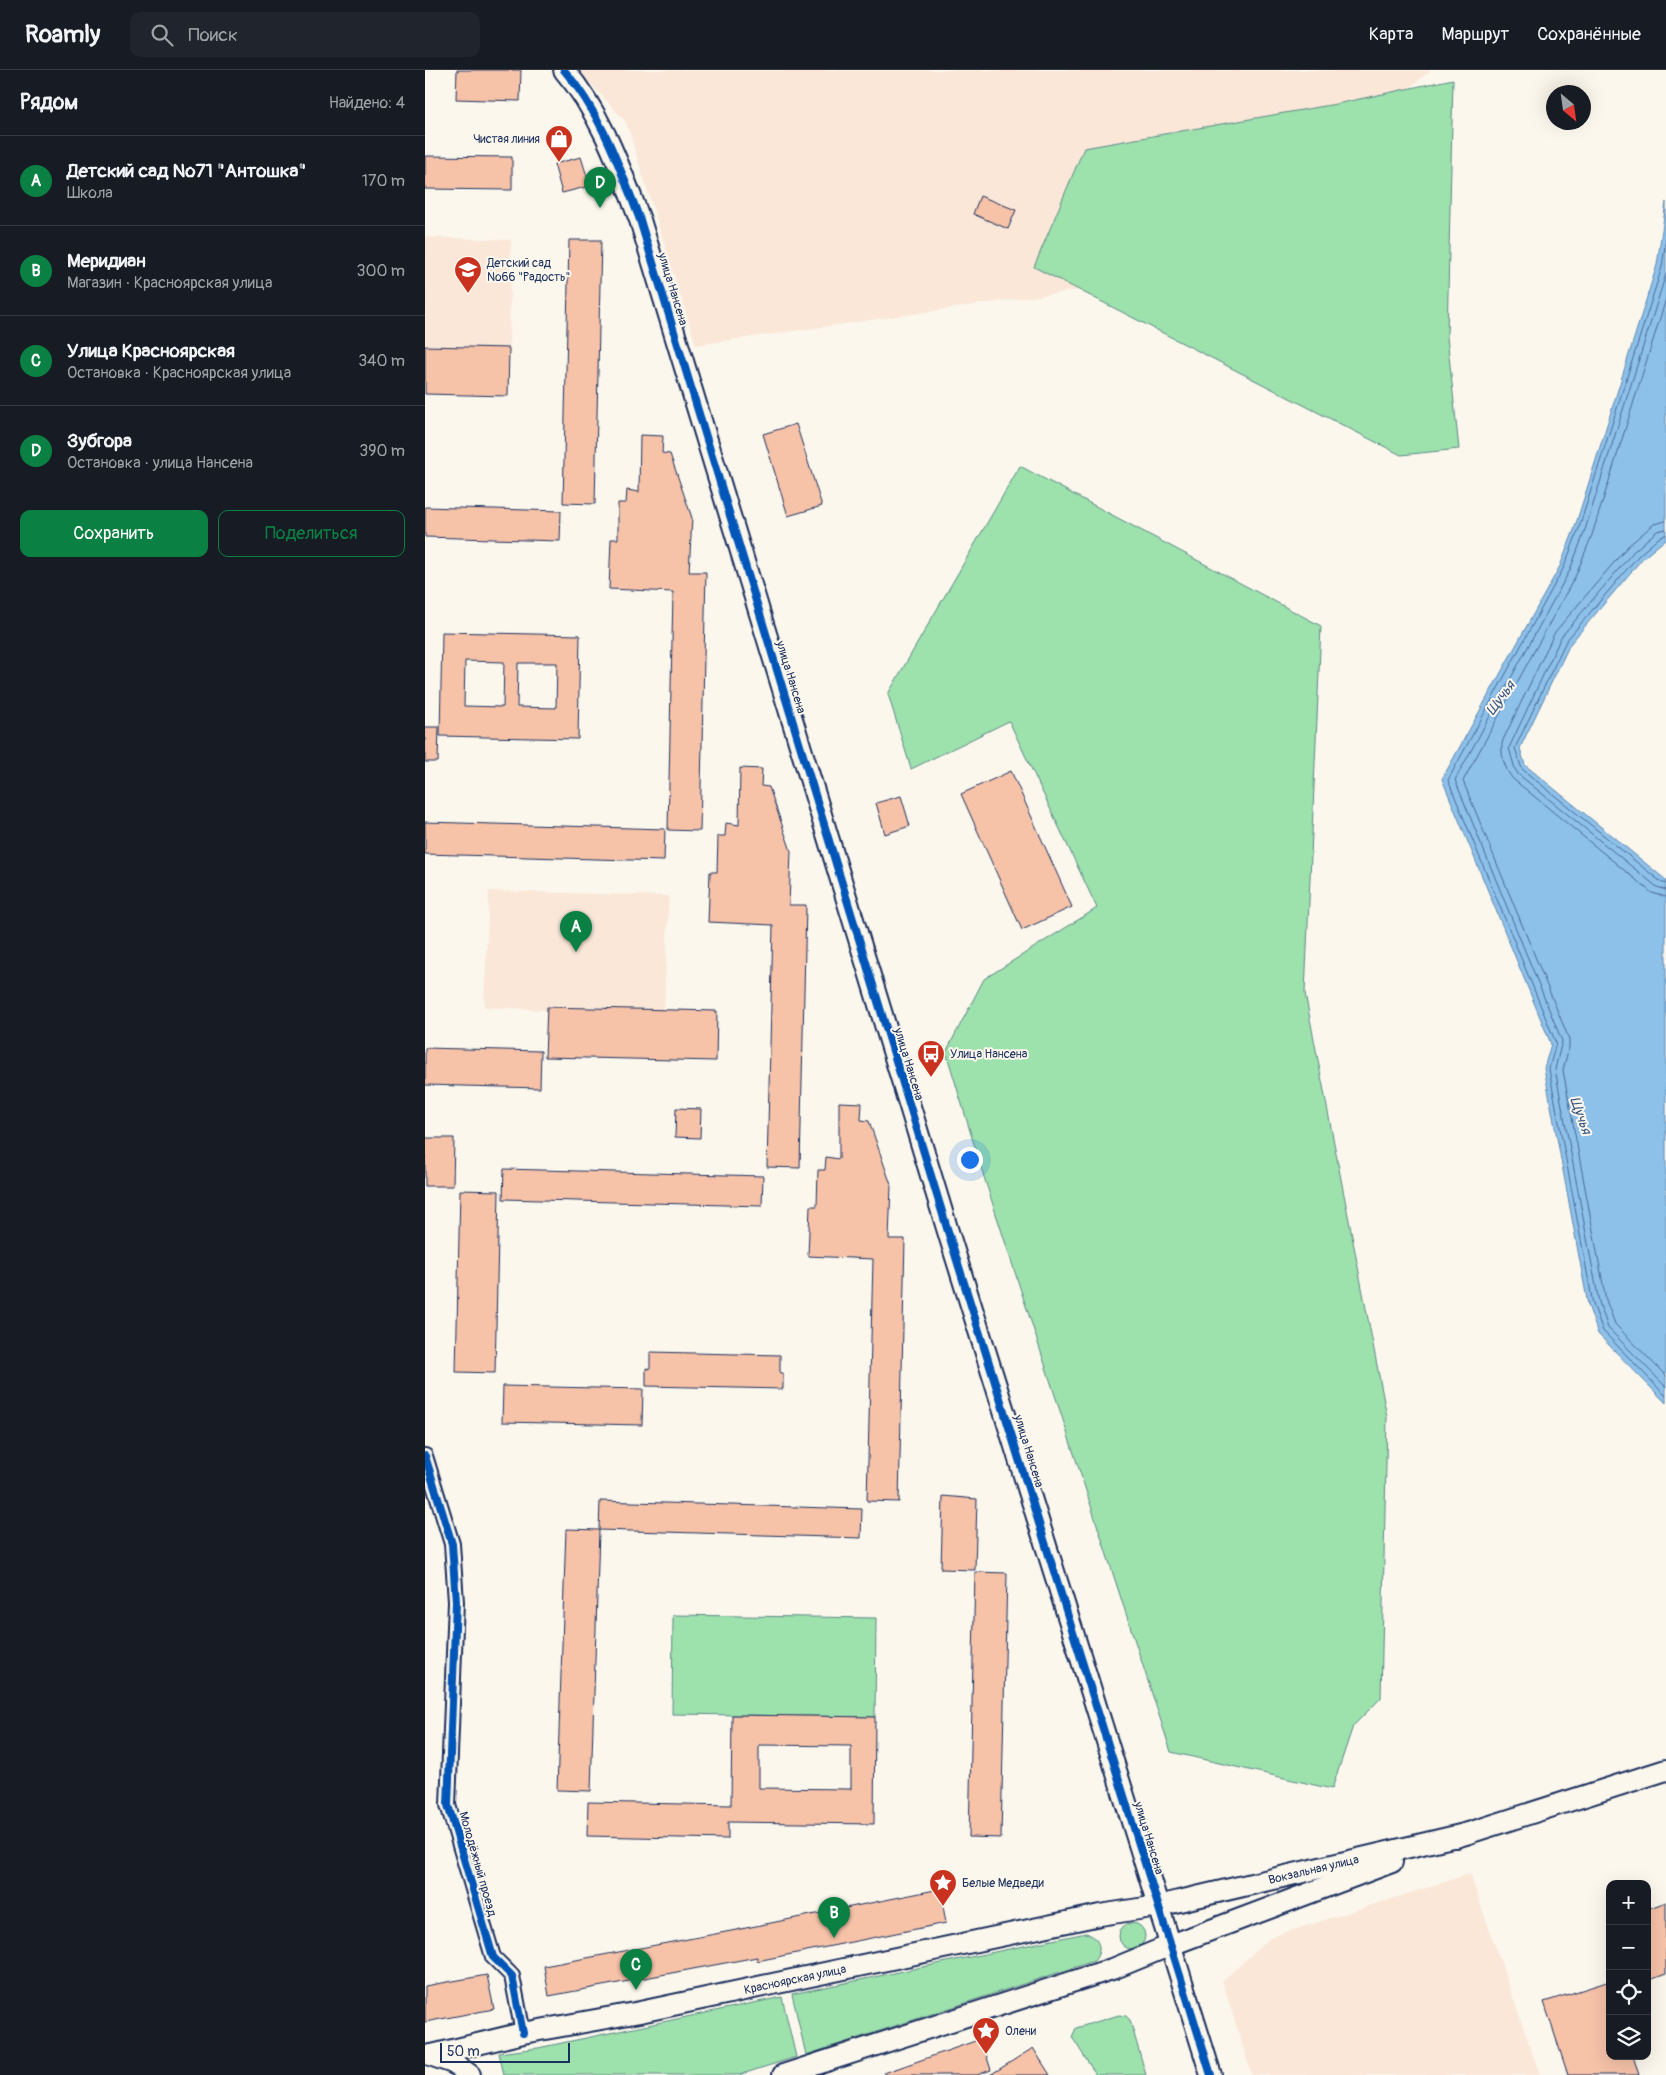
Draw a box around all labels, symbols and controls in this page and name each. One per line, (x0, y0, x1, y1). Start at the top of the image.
search box (130, 12, 480, 57)
text: Roamly (25, 20, 100, 49)
icon: search (148, 21, 176, 49)
text: Поиск (188, 23, 238, 47)
text: Карта (1369, 23, 1413, 46)
text: Маршрут (1441, 23, 1509, 46)
text: Сохранённые (1537, 23, 1641, 46)
north arrow (1546, 85, 1591, 130)
text: Рядом (20, 89, 78, 116)
text: Найдено: 4 (329, 93, 405, 113)
shop icon: Чистая линия (544, 124, 574, 163)
place label: Чистая линия (473, 132, 540, 147)
text: Детский сад №71 "Антошка" (67, 159, 306, 183)
pin: D (584, 167, 616, 208)
text: A (31, 171, 41, 191)
text: 170 m (362, 171, 405, 191)
text: Школа (67, 183, 113, 203)
text: Меридиан (67, 249, 146, 273)
street label: улица Нансена (654, 250, 691, 328)
school or university icon: Детский сад №66 "Радость" (453, 255, 483, 294)
place label: Детский сад №66 "Радость" (486, 256, 570, 285)
text: B (31, 261, 41, 281)
text: 300 m (357, 261, 405, 281)
text: Магазин · Красноярская улица (67, 273, 272, 293)
text: Улица Красноярская (67, 339, 235, 363)
text: C (31, 351, 41, 371)
text: 340 m (358, 351, 405, 371)
text: Остановка · Красноярская улица (67, 363, 291, 383)
text: Зубгора (67, 429, 132, 453)
text: D (31, 441, 41, 461)
text: 390 m (359, 441, 405, 461)
text: Остановка · улица Нансена (67, 453, 253, 473)
button: Сохранить (20, 510, 208, 557)
button: Поделиться (218, 510, 405, 557)
street label: улица Нансена (772, 638, 809, 716)
water label: Щучья (1482, 677, 1519, 719)
pin: A (560, 911, 592, 952)
street label: улица Нансена (890, 1025, 927, 1103)
bus stop icon: Улица Нансена (916, 1039, 946, 1078)
place label: Улица Нансена (950, 1047, 1028, 1062)
water label: Щучья (1566, 1094, 1596, 1138)
your location (957, 1147, 983, 1173)
street label: улица Нансена (1010, 1412, 1047, 1490)
street label: улица Нансена (1130, 1799, 1167, 1877)
street label: Молодёжный проезд (455, 1810, 500, 1919)
street label: Вокзальная улица (1267, 1852, 1361, 1888)
place icon: Белые Медведи (928, 1868, 958, 1907)
place label: Белые Медведи (962, 1876, 1044, 1891)
map controls (1606, 1880, 1651, 2060)
button: + (1606, 1880, 1651, 1925)
pin: B (818, 1897, 850, 1938)
button: − (1606, 1925, 1651, 1970)
pin: C (620, 1949, 652, 1990)
street label: Красноярская улица (743, 1962, 848, 1998)
button: locate (1606, 1970, 1651, 2015)
button: layers (1606, 2015, 1651, 2060)
place icon: Олени (971, 2016, 1001, 2055)
place label: Олени (1005, 2024, 1037, 2039)
scale bar (440, 2040, 570, 2063)
text: 50 m (447, 2043, 480, 2060)

